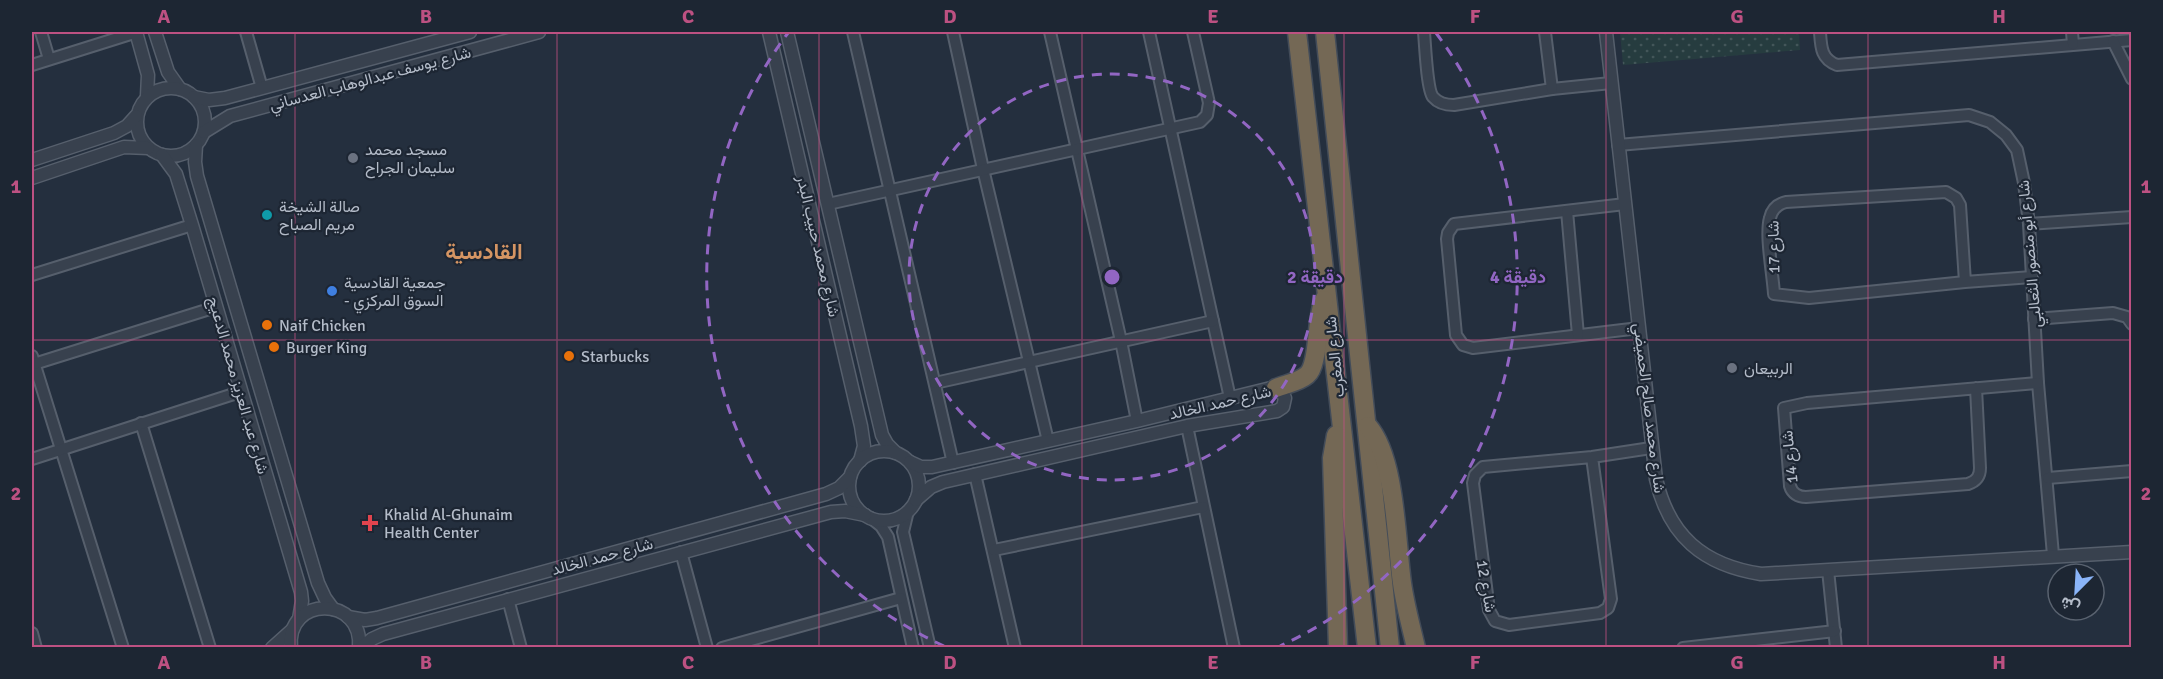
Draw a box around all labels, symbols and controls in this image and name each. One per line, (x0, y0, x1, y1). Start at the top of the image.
text: A (158, 4, 171, 29)
text: B (420, 4, 432, 29)
text: C (682, 4, 694, 29)
text: D (943, 4, 957, 29)
text: E (1207, 4, 1219, 29)
text: F (1470, 4, 1481, 29)
text: G (1730, 4, 1744, 29)
text: H (1992, 4, 2006, 29)
street label: شارع يوسف عبدالوهاب العدساني (267, 42, 474, 118)
place label: مسجد محمد سليمان الجراح (365, 140, 455, 179)
marker: مسجد محمد سليمان الجراح (346, 151, 360, 165)
street label: شارع محمد حبيب البدر (791, 173, 844, 319)
text: 1 (11, 174, 22, 199)
text: 1 (2141, 174, 2152, 199)
street label: شارع أبو منصور الثعالبي (2014, 179, 2049, 328)
place label: صالة الشيخة مريم الصباح (279, 197, 360, 236)
marker: صالة الشيخة مريم الصباح (260, 208, 274, 222)
street label: شارع 17 (1764, 220, 1785, 274)
district label: القادسية (445, 238, 523, 265)
text: 2 دقيقة (1287, 266, 1343, 288)
text: 4 دقيقة (1490, 266, 1546, 288)
centre of rings (1102, 267, 1122, 287)
place label: جمعية القادسية - السوق المركزي (344, 273, 446, 314)
marker: جمعية القادسية - السوق المركزي (325, 284, 339, 298)
street label: شارع عبد العزيز محمد الدعيج (202, 294, 273, 477)
street label: شارع المغرب (1321, 315, 1350, 398)
place label: Naif Chicken (279, 316, 366, 336)
marker: Naif Chicken (260, 318, 274, 332)
street label: شارع محمد صالح الحميضي (1626, 322, 1669, 495)
place label: Burger King (286, 338, 367, 358)
marker: Burger King (267, 340, 281, 354)
place label: Starbucks (581, 347, 649, 367)
marker: Starbucks (562, 349, 576, 363)
place label: الربيعان (1744, 359, 1793, 379)
marker: الربيعان (1725, 361, 1739, 375)
street label: شارع حمد الخالد (1167, 382, 1273, 425)
street label: شارع 14 (1777, 429, 1804, 484)
text: 2 (11, 481, 21, 506)
text: 2 (2141, 481, 2151, 506)
place label: Khalid Al-Ghunaim Health Center (384, 505, 513, 543)
marker: Khalid Al-Ghunaim Health Center (361, 514, 379, 532)
street label: شارع حمد الخالد (549, 534, 655, 581)
street label: شارع 12 (1471, 558, 1500, 614)
north arrow (2046, 562, 2106, 622)
text: ش (2057, 592, 2083, 618)
text: A (158, 650, 171, 675)
text: B (420, 650, 432, 675)
text: C (682, 650, 694, 675)
text: D (943, 650, 957, 675)
text: E (1207, 650, 1219, 675)
text: F (1470, 650, 1481, 675)
text: G (1730, 650, 1744, 675)
text: H (1992, 650, 2006, 675)

